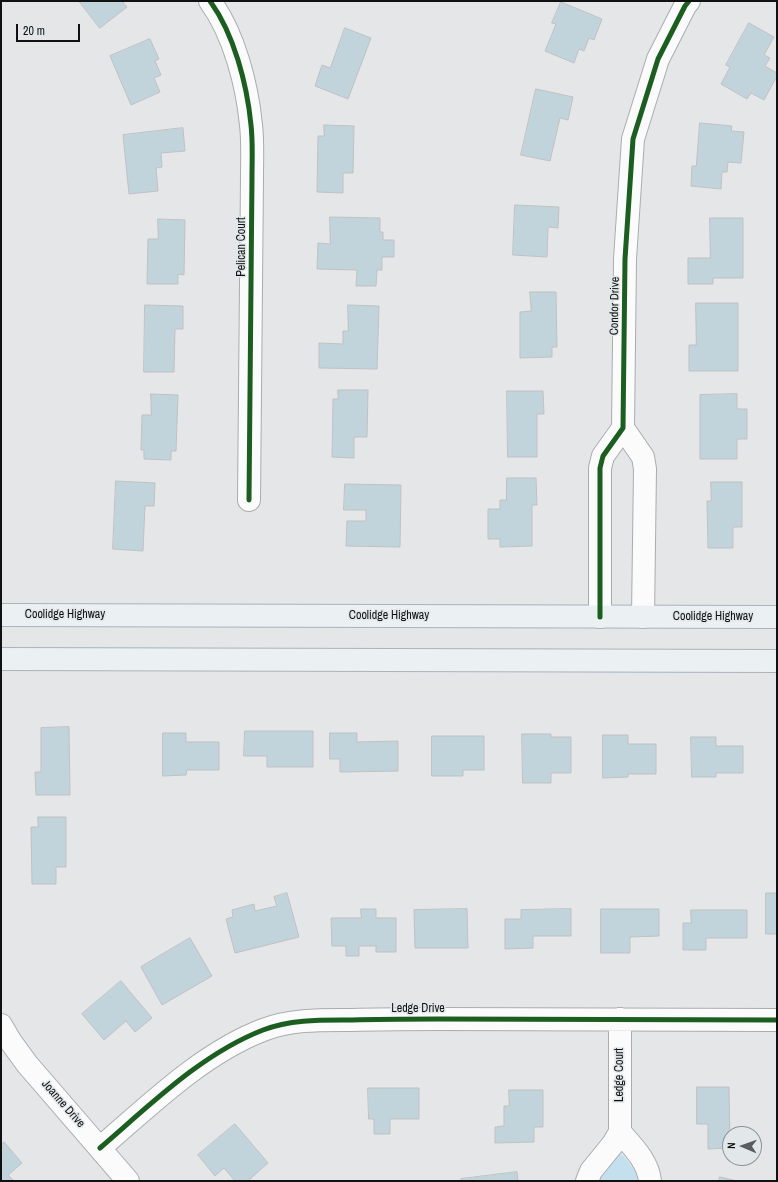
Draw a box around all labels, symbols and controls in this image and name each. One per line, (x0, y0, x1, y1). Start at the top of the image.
scale bar (18, 16, 82, 42)
text: 20 m (23, 23, 45, 39)
street label: Pelican Court (235, 217, 249, 277)
street label: Condor Drive (607, 277, 623, 335)
street label: Coolidge Highway (25, 608, 105, 622)
street label: Coolidge Highway (349, 609, 429, 623)
street label: Coolidge Highway (673, 610, 753, 624)
street label: Ledge Drive (391, 1002, 445, 1016)
street label: Ledge Court (613, 1048, 627, 1102)
street label: Joanne Drive (38, 1077, 88, 1131)
north arrow (722, 1126, 762, 1166)
text: N (724, 1142, 738, 1149)

